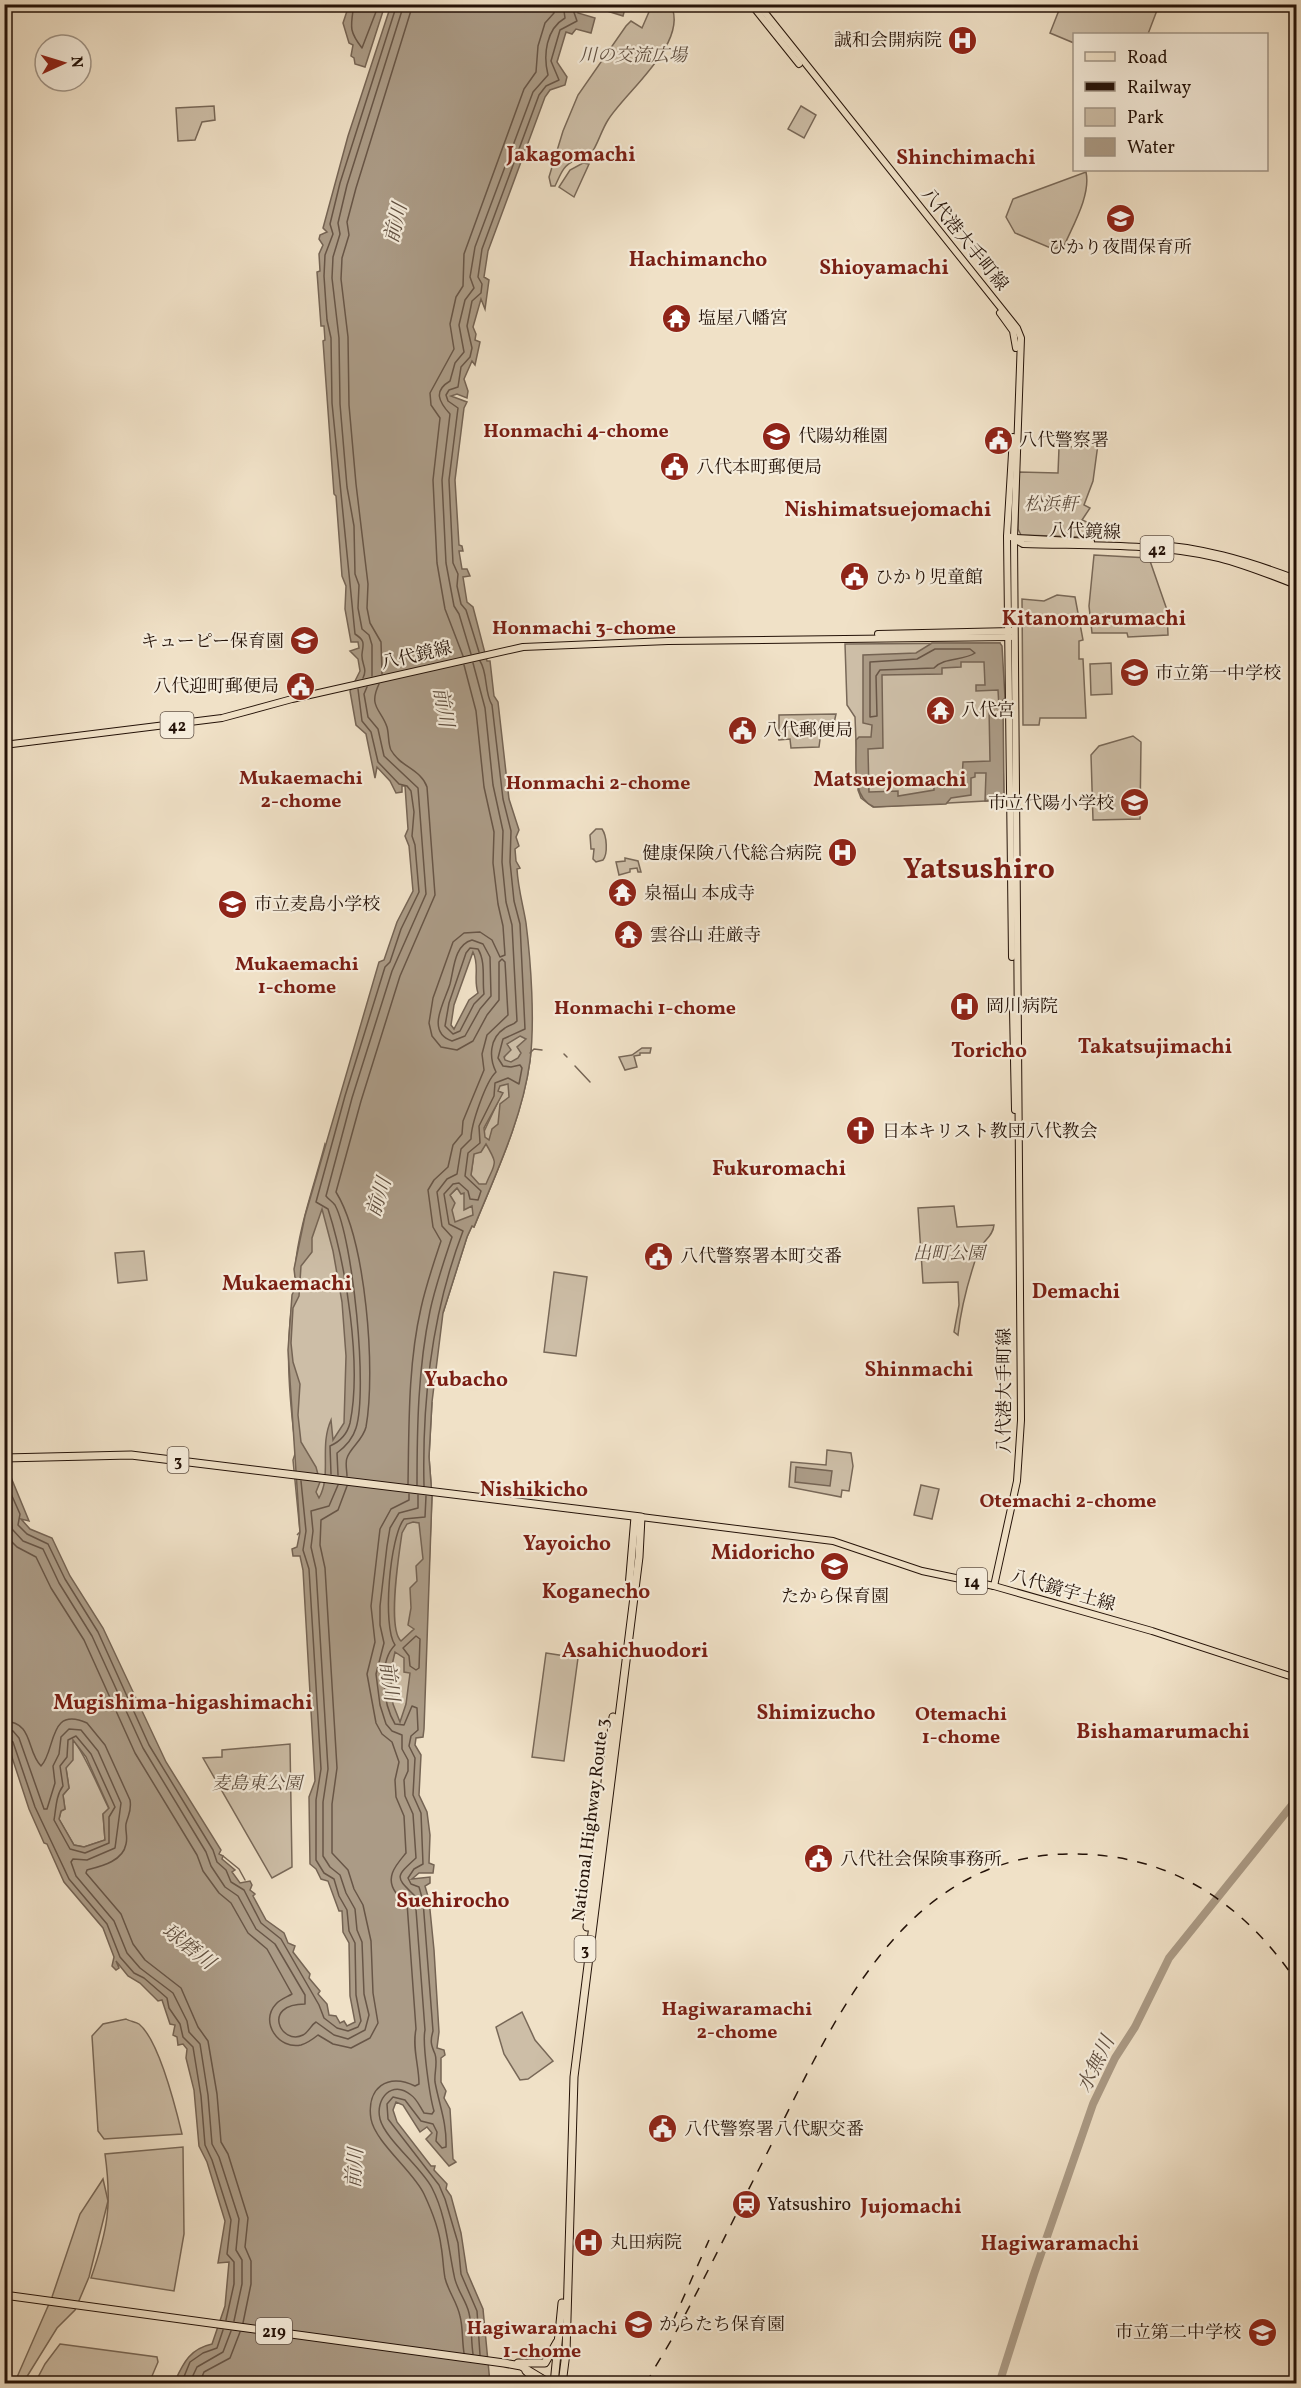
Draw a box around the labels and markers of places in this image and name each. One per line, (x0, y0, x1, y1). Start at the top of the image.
hospital icon: 誠和会開病院 (947, 24, 979, 56)
place label: 誠和会開病院 (834, 29, 942, 54)
school or university icon: ひかり夜間保育所 (1104, 202, 1136, 234)
place label: ひかり夜間保育所 (1048, 236, 1192, 261)
temple icon: 塩屋八幡宮 (661, 302, 693, 334)
place label: 塩屋八幡宮 (698, 307, 788, 332)
school or university icon: 代陽幼稚園 (761, 420, 793, 452)
public building icon: 八代警察署 (982, 424, 1014, 456)
place label: 代陽幼稚園 (798, 425, 888, 450)
place label: 八代警察署 (1019, 429, 1109, 454)
public building icon: 八代本町郵便局 (659, 451, 691, 483)
place label: 八代本町郵便局 (696, 456, 822, 481)
public building icon: ひかり児童館 (838, 561, 870, 593)
place label: ひかり児童館 (875, 566, 983, 591)
school or university icon: キューピー保育園 (289, 625, 321, 657)
place label: キューピー保育園 (141, 630, 284, 655)
school or university icon: 市立第一中学校 (1118, 657, 1150, 689)
place label: 市立第一中学校 (1155, 662, 1281, 687)
public building icon: 八代迎町郵便局 (284, 670, 316, 702)
place label: 八代迎町郵便局 (153, 675, 279, 700)
temple icon: 八代宮 (924, 694, 956, 726)
place label: 八代宮 (961, 699, 1015, 724)
public building icon: 八代郵便局 (726, 714, 758, 746)
place label: 八代郵便局 (763, 719, 853, 744)
school or university icon: 市立代陽小学校 (1119, 787, 1151, 819)
place label: 市立代陽小学校 (988, 792, 1114, 817)
hospital icon: 健康保険八代総合病院 (827, 837, 859, 869)
place label: 健康保険八代総合病院 (642, 842, 822, 867)
temple icon: 泉福山 本成寺 (607, 877, 639, 909)
place label: 泉福山 本成寺 (644, 882, 756, 907)
school or university icon: 市立麦島小学校 (217, 888, 249, 920)
place label: 市立麦島小学校 (254, 893, 380, 918)
temple icon: 雲谷山 荘厳寺 (613, 919, 645, 951)
place label: 雲谷山 荘厳寺 (650, 924, 762, 949)
hospital icon: 岡川病院 (949, 990, 981, 1022)
place label: 岡川病院 (986, 995, 1058, 1020)
church icon: 日本キリスト教団八代教会 (845, 1115, 877, 1147)
place label: 日本キリスト教団八代教会 (882, 1120, 1098, 1145)
public building icon: 八代警察署本町交番 (643, 1240, 675, 1272)
place label: 八代警察署本町交番 (680, 1245, 842, 1270)
school or university icon: たから保育園 (819, 1551, 851, 1583)
place label: たから保育園 (781, 1585, 889, 1610)
public building icon: 八代社会保険事務所 (803, 1843, 835, 1875)
place label: 八代社会保険事務所 (840, 1848, 1002, 1873)
public building icon: 八代警察署八代駅交番 (647, 2113, 679, 2145)
place label: 八代警察署八代駅交番 (684, 2118, 864, 2143)
station icon: Yatsushiro (730, 2188, 762, 2220)
place label: Yatsushiro (767, 2193, 851, 2218)
hospital icon: 丸田病院 (573, 2226, 605, 2258)
place label: 丸田病院 (610, 2231, 682, 2256)
school or university icon: からたち保育園 (622, 2308, 654, 2340)
place label: からたち保育園 (659, 2313, 785, 2338)
school or university icon: 市立第二中学校 (1246, 2316, 1278, 2348)
place label: 市立第二中学校 (1115, 2321, 1241, 2346)

